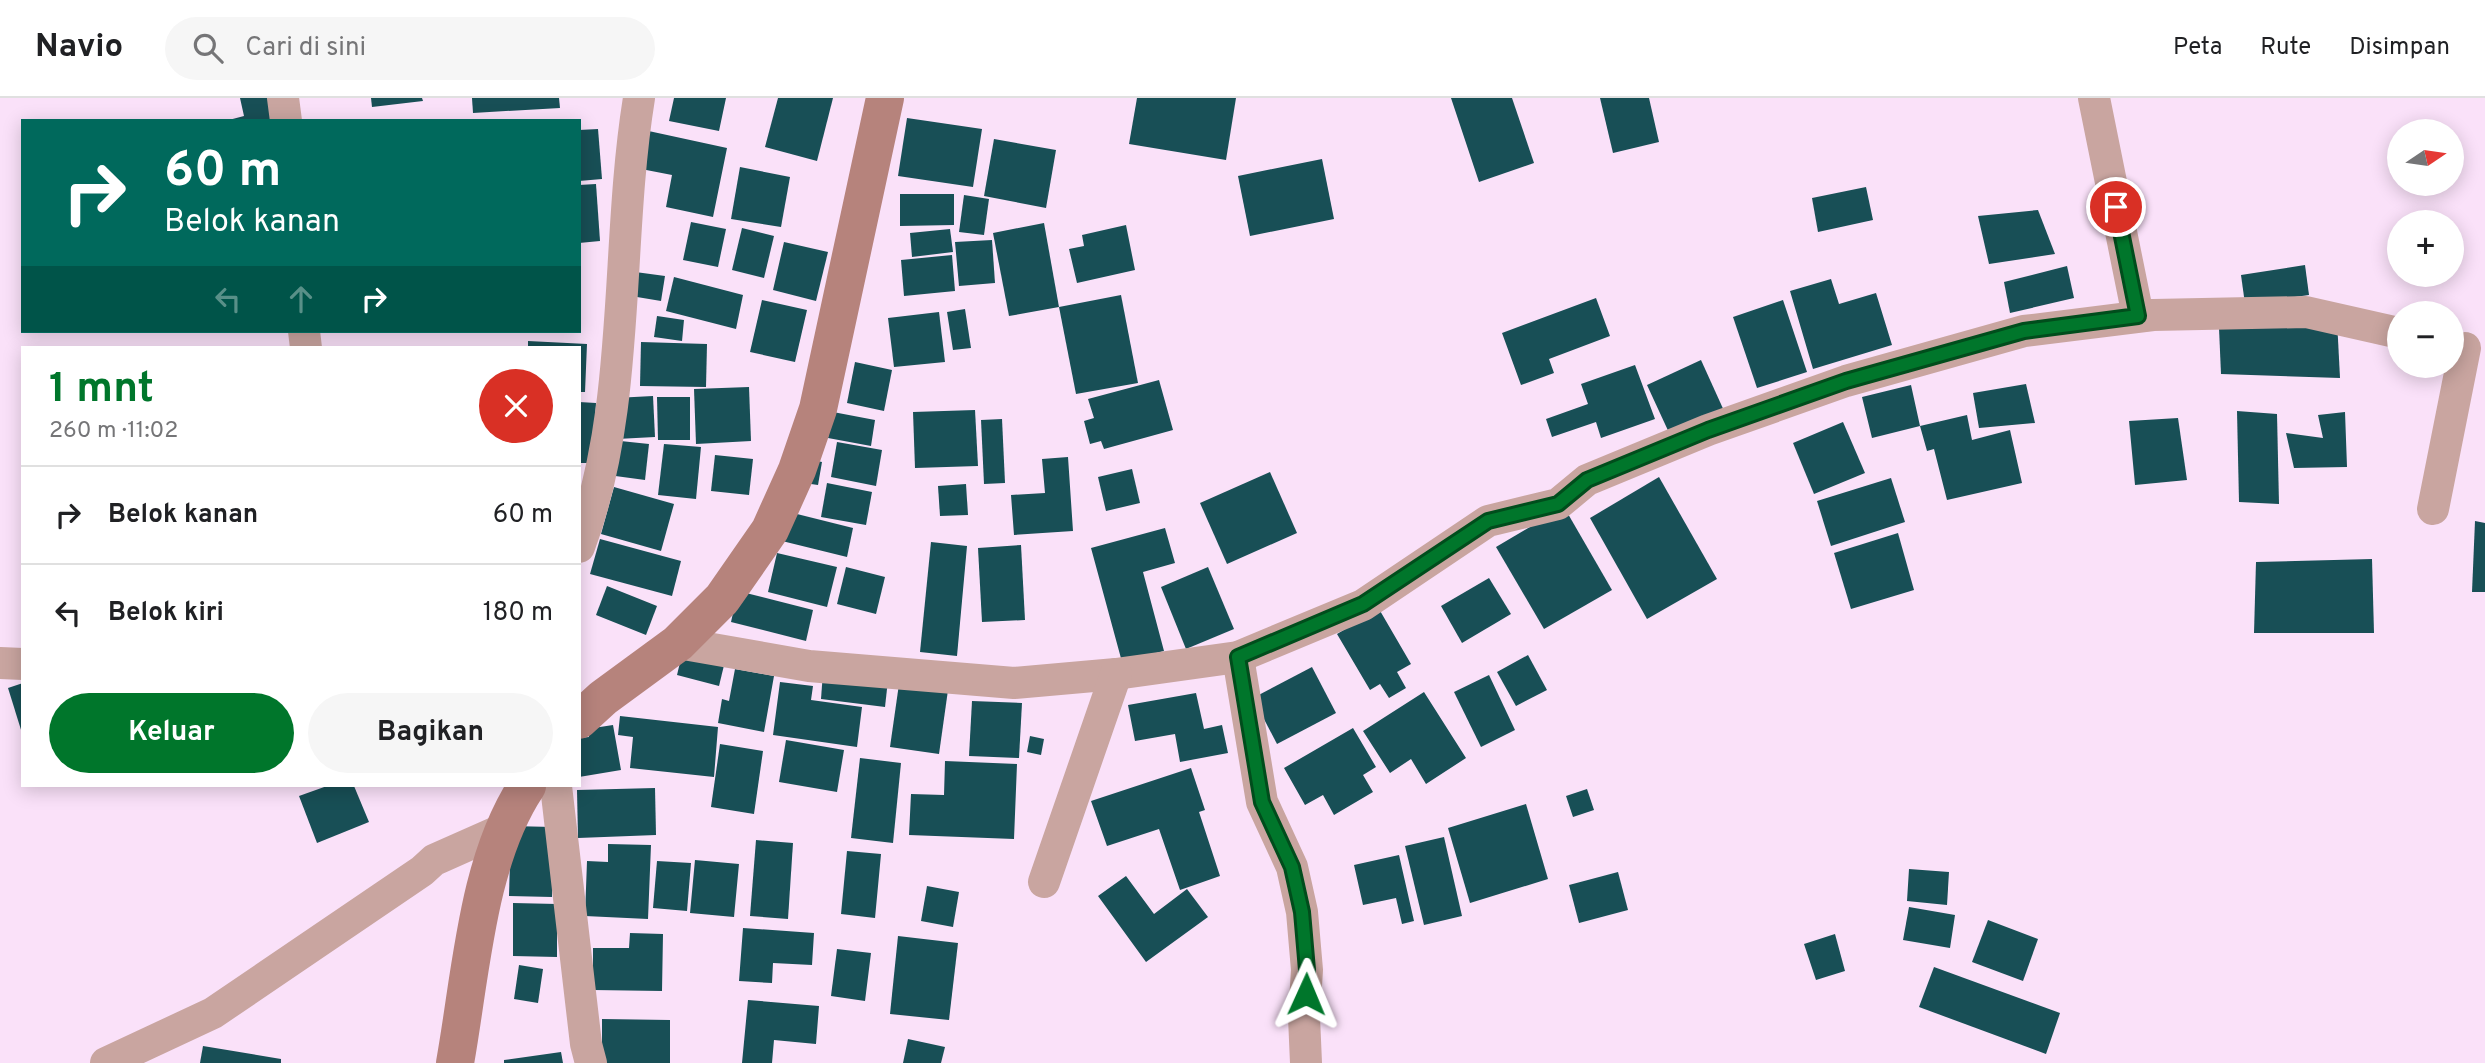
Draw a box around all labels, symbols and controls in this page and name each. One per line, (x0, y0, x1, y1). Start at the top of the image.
search box (165, 17, 655, 80)
text: Navio (35, 27, 123, 69)
icon: search (189, 29, 227, 67)
text: Cari di sini (245, 32, 366, 65)
text: Peta (2173, 33, 2222, 63)
text: Rute (2260, 33, 2311, 63)
text: Disimpan (2349, 33, 2450, 63)
north arrow (2387, 119, 2464, 196)
map controls (2387, 119, 2464, 378)
text: 60 m (164, 142, 282, 204)
icon: right (49, 147, 140, 238)
pin (2086, 177, 2146, 237)
icon: arrive (2097, 188, 2135, 226)
text: Belok kanan (164, 203, 340, 243)
button: + (2387, 210, 2464, 287)
icon: left (209, 280, 247, 318)
icon: ahead (282, 280, 320, 318)
icon: right (355, 280, 393, 318)
button: − (2387, 301, 2464, 378)
text: 1 mnt (49, 364, 154, 417)
button: close (479, 369, 553, 443)
text: 260 m · 11:02 (49, 417, 178, 446)
icon: right (49, 496, 87, 534)
text: Belok kanan (108, 499, 258, 532)
text: 60 m (493, 499, 553, 532)
icon: left (49, 594, 87, 632)
text: Belok kiri (108, 597, 224, 630)
text: 180 m (483, 597, 553, 630)
button: Keluar (49, 693, 294, 773)
button: Bagikan (308, 693, 553, 773)
position arrow (1269, 957, 1343, 1031)

